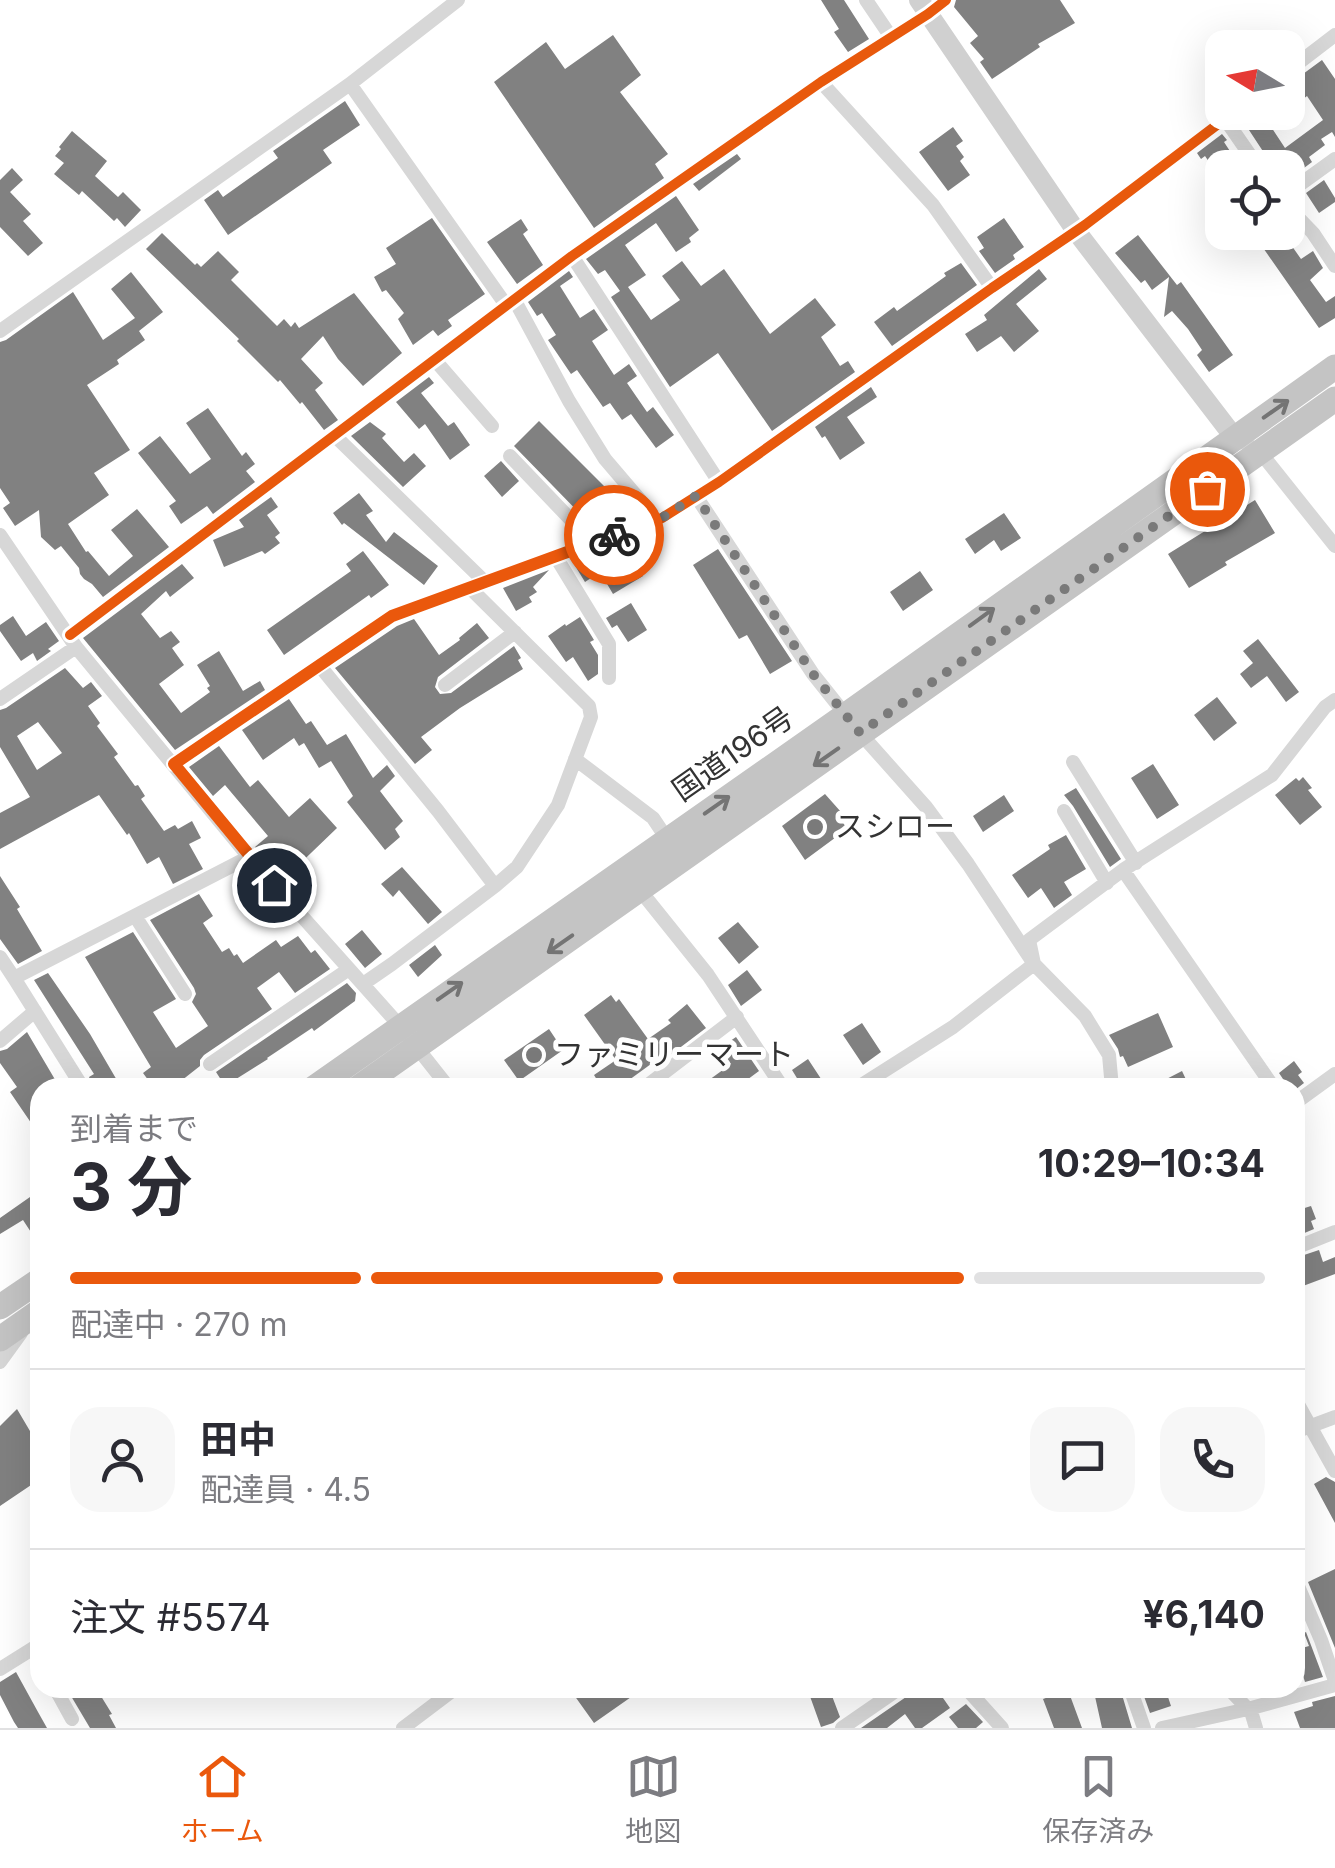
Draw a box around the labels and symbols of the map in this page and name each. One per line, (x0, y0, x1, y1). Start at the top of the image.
north arrow (1205, 30, 1305, 130)
one-way arrow (1261, 399, 1289, 420)
pin (1165, 447, 1250, 532)
courier (564, 485, 664, 585)
one-way arrow (968, 606, 995, 627)
street label: 国道196号 (665, 698, 800, 808)
one-way arrow (813, 746, 840, 767)
one-way arrow (703, 795, 730, 816)
place label: スシロー (835, 808, 955, 844)
marker: スシロー (804, 816, 826, 838)
pin (232, 843, 317, 928)
one-way arrow (547, 933, 575, 954)
one-way arrow (436, 981, 464, 1002)
place label: ファミリーマート (554, 1036, 794, 1072)
marker: ファミリーマート (523, 1044, 545, 1066)

